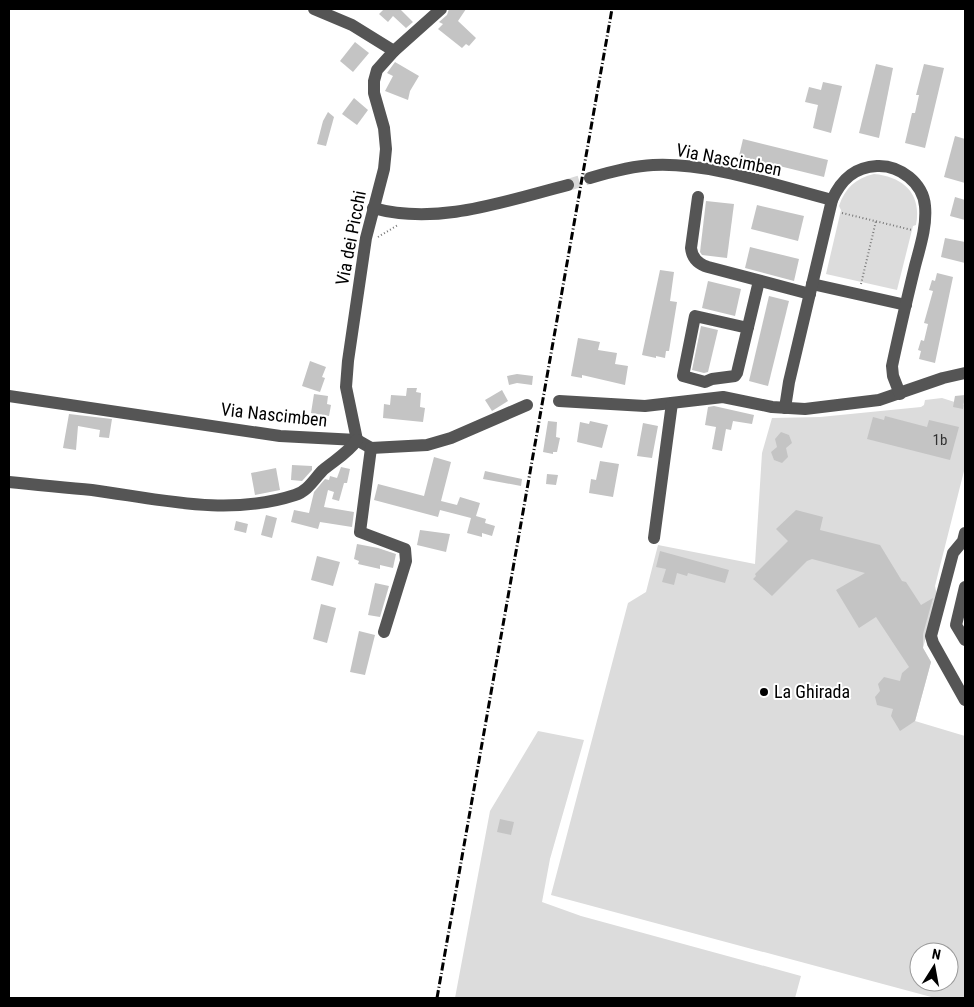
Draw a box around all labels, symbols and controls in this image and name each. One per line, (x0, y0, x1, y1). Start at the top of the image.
street label: Via Nascimben (675, 139, 784, 180)
street label: Via dei Picchi (331, 189, 370, 287)
street label: Via Nascimben (220, 398, 328, 431)
house number: 1b (933, 431, 947, 449)
place label: La Ghirada (774, 681, 850, 702)
marker: La Ghirada (758, 686, 770, 698)
north arrow (909, 942, 959, 992)
text: N (931, 946, 942, 963)

